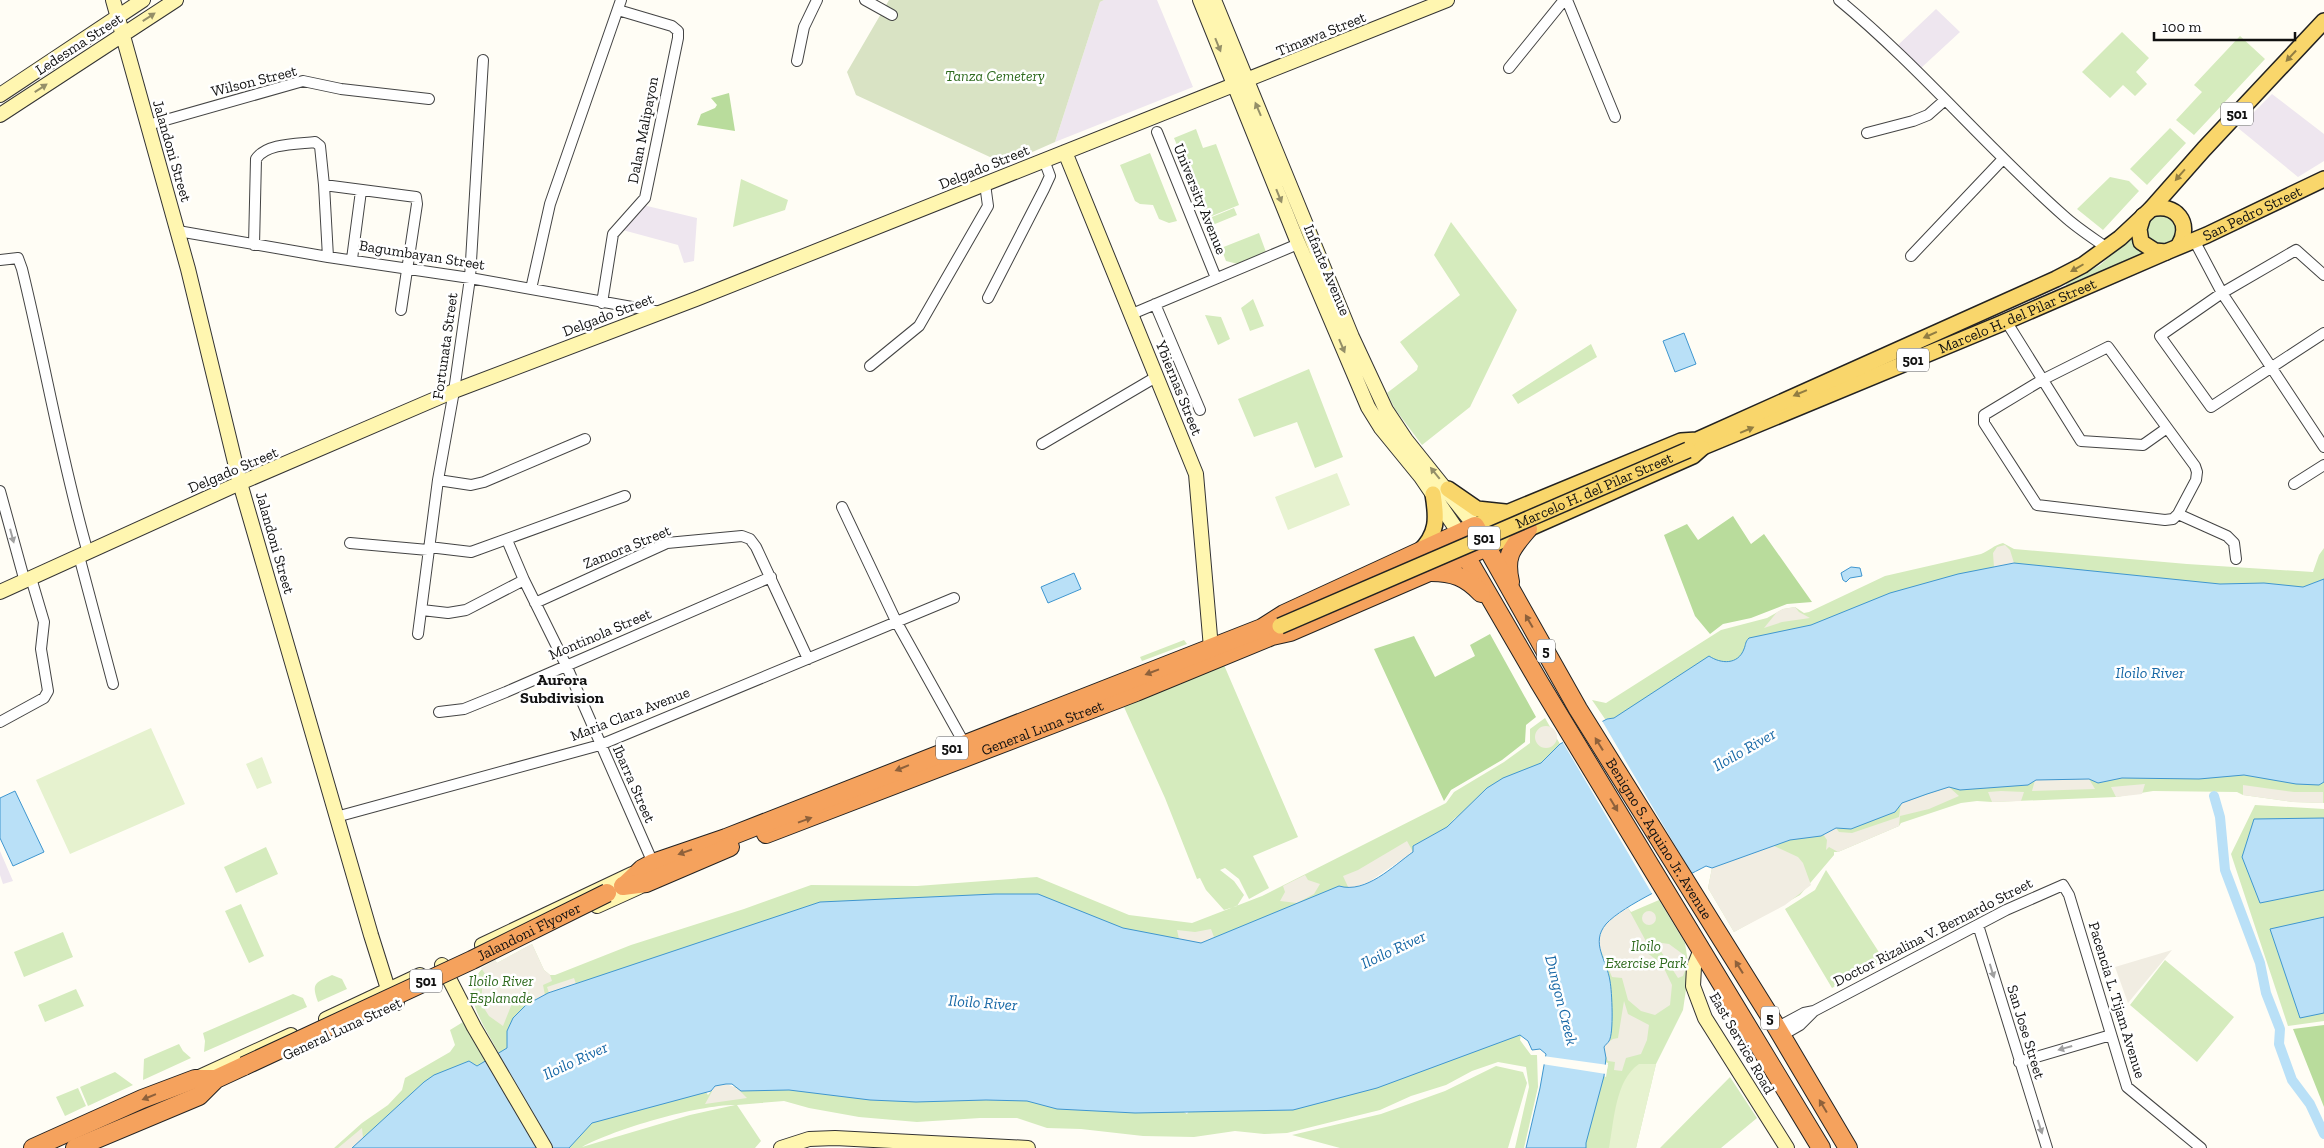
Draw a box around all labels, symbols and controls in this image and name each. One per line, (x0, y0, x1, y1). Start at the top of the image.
street label: Timawa Street (1274, 8, 1369, 60)
street label: Ledesma Street (32, 9, 126, 79)
scale bar (2154, 10, 2295, 42)
one-way arrow (143, 13, 156, 22)
text: 100 m (2162, 18, 2201, 36)
one-way arrow (1214, 38, 1222, 53)
one-way arrow (2285, 50, 2297, 62)
street label: Wilson Street (209, 62, 299, 100)
park label: Tanza Cemetery (945, 67, 1045, 85)
street label: Dalan Malipayon (624, 75, 662, 185)
one-way arrow (34, 84, 47, 93)
street label: Jalandoni Street (149, 98, 195, 204)
one-way arrow (1254, 102, 1262, 116)
road number: 501 (2221, 102, 2253, 126)
street label: Delgado Street (936, 141, 1032, 193)
street label: University Avenue (1170, 141, 1230, 257)
one-way arrow (2174, 169, 2186, 181)
street label: San Pedro Street (2200, 182, 2305, 245)
one-way arrow (1275, 189, 1283, 204)
street label: Infante Avenue (1300, 222, 1354, 318)
street label: Bagumbayan Street (358, 236, 487, 274)
one-way arrow (2071, 263, 2084, 272)
street label: Marcelo H. del Pilar Street (1936, 274, 2099, 357)
street label: Delgado Street (560, 289, 656, 341)
street label: Fortunata Street (429, 291, 461, 401)
one-way arrow (1923, 332, 1937, 340)
street label: Ybiernas Street (1151, 337, 1206, 438)
one-way arrow (1338, 339, 1346, 353)
road number: 501 (1897, 348, 1929, 372)
one-way arrow (1793, 390, 1807, 398)
one-way arrow (1740, 425, 1754, 433)
street label: Delgado Street (185, 443, 281, 497)
street label: Marcelo H. del Pilar Street (1513, 449, 1676, 532)
one-way arrow (1429, 467, 1440, 480)
street label: Jalandoni Street (252, 490, 298, 596)
street label: Zamora Street (581, 521, 674, 573)
road number: 501 (1468, 526, 1500, 550)
one-way arrow (9, 529, 17, 544)
street label: Montinola Street (546, 604, 654, 664)
one-way arrow (1524, 614, 1533, 627)
road number: 5 (1537, 640, 1555, 662)
water label: Iloilo River (2115, 663, 2185, 682)
one-way arrow (1144, 668, 1159, 676)
district label: Aurora Subdivision (520, 670, 605, 707)
street label: Maria Clara Avenue (568, 683, 692, 745)
street label: General Luna Street (979, 696, 1106, 760)
water label: Iloilo River (1710, 724, 1779, 775)
road number: 501 (936, 736, 968, 760)
one-way arrow (1594, 737, 1604, 750)
street label: Ibarra Street (609, 742, 659, 826)
street label: Benigno S. Aquino Jr. Avenue (1602, 755, 1716, 923)
one-way arrow (895, 764, 909, 772)
one-way arrow (1610, 799, 1619, 812)
one-way arrow (798, 816, 813, 823)
one-way arrow (678, 848, 693, 856)
street label: Doctor Rizalina V. Bernardo Street (1830, 874, 2036, 990)
street label: Jalandoni Flyover (474, 898, 584, 965)
street label: Pacencia L. Tijam Avenue (2085, 920, 2149, 1080)
water label: Iloilo River (1358, 926, 1429, 973)
park label: Iloilo Exercise Park (1605, 937, 1687, 972)
water label: Dungon Creek (1541, 953, 1582, 1047)
one-way arrow (1734, 961, 1743, 974)
one-way arrow (1988, 964, 1996, 979)
road number: 501 (410, 969, 442, 992)
park label: Iloilo River Esplanade (469, 972, 534, 1007)
street label: San Jose Street (2003, 983, 2049, 1082)
street label: East Service Road (1706, 989, 1779, 1098)
water label: Iloilo River (948, 991, 1019, 1014)
street label: General Luna Street (280, 993, 405, 1064)
road number: 5 (1761, 1006, 1779, 1030)
water label: Iloilo River (540, 1037, 611, 1084)
one-way arrow (2057, 1045, 2072, 1053)
one-way arrow (142, 1093, 157, 1101)
one-way arrow (1818, 1100, 1827, 1113)
one-way arrow (2036, 1119, 2044, 1134)

